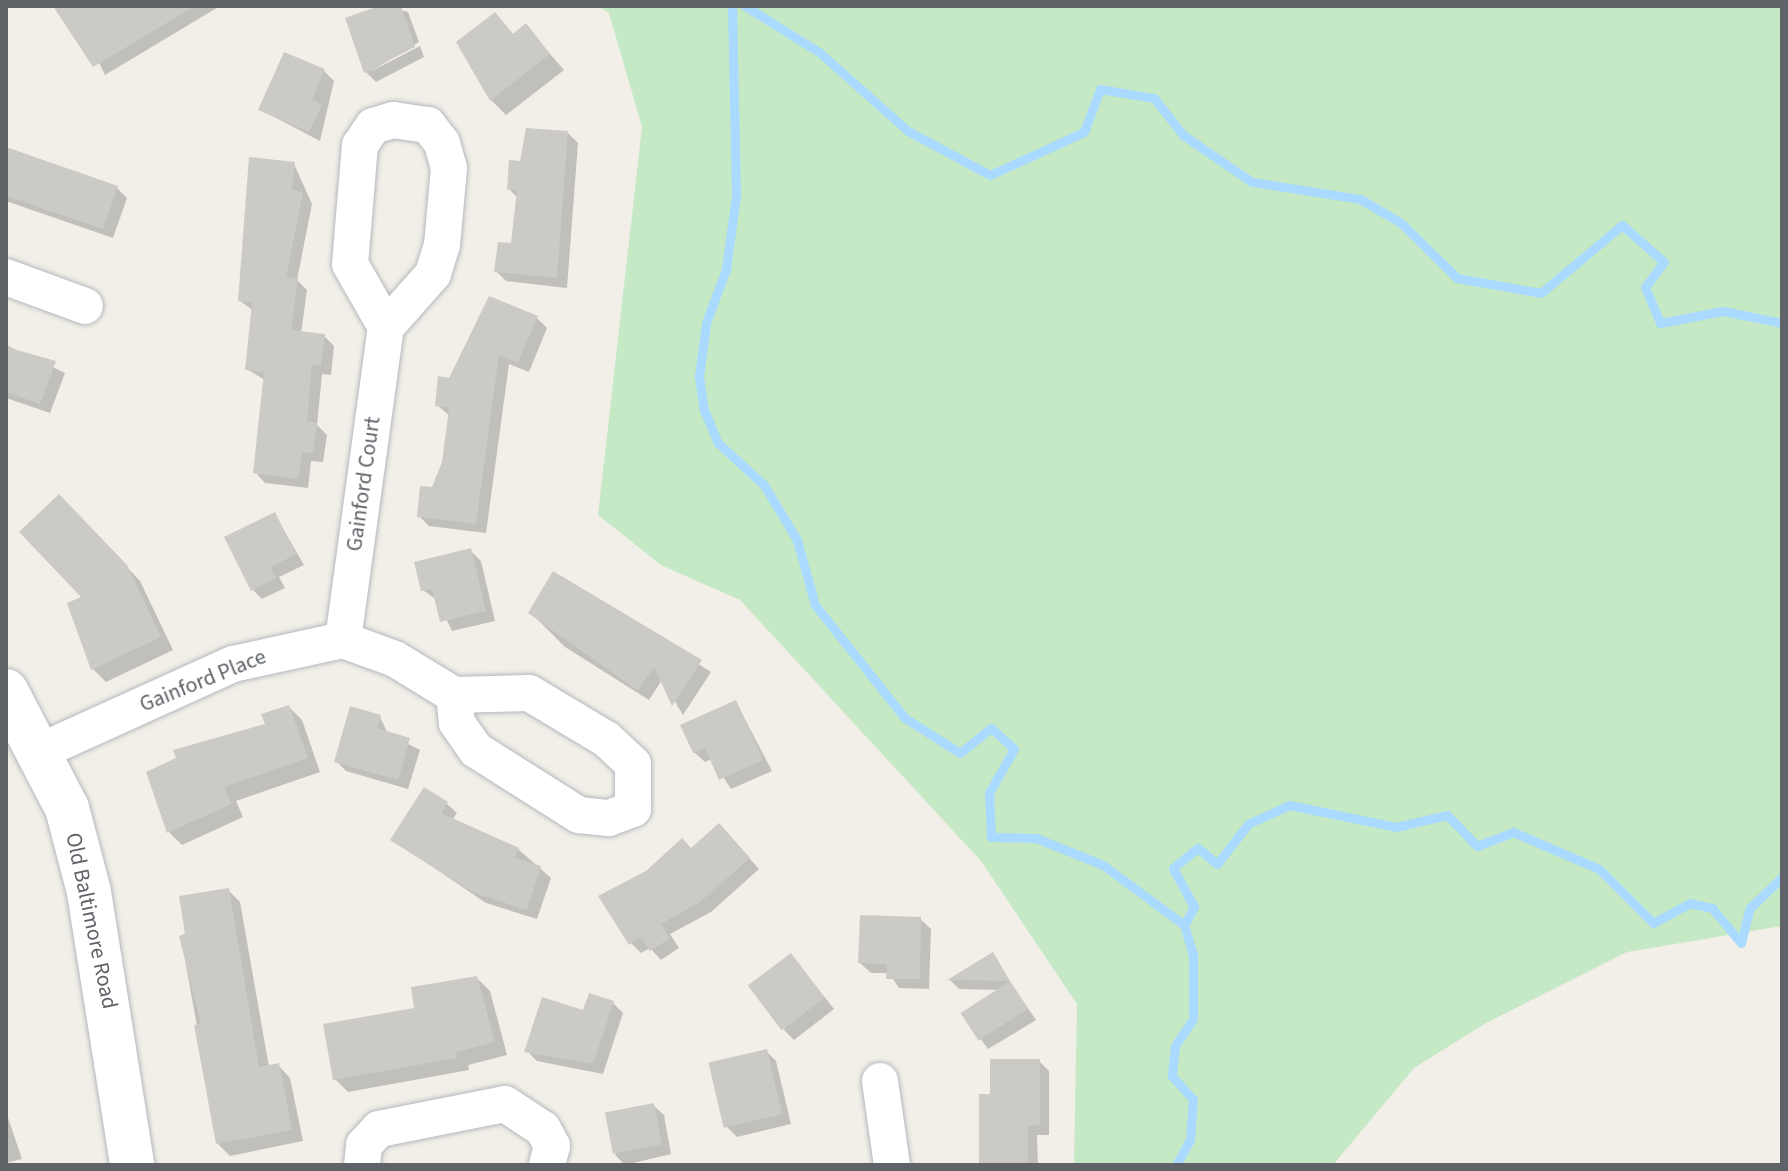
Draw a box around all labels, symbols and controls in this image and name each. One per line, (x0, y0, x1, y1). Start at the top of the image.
street label: Gainford Court (341, 415, 387, 553)
street label: Gainford Place (136, 644, 270, 718)
street label: Old Baltimore Road (59, 831, 123, 1011)

